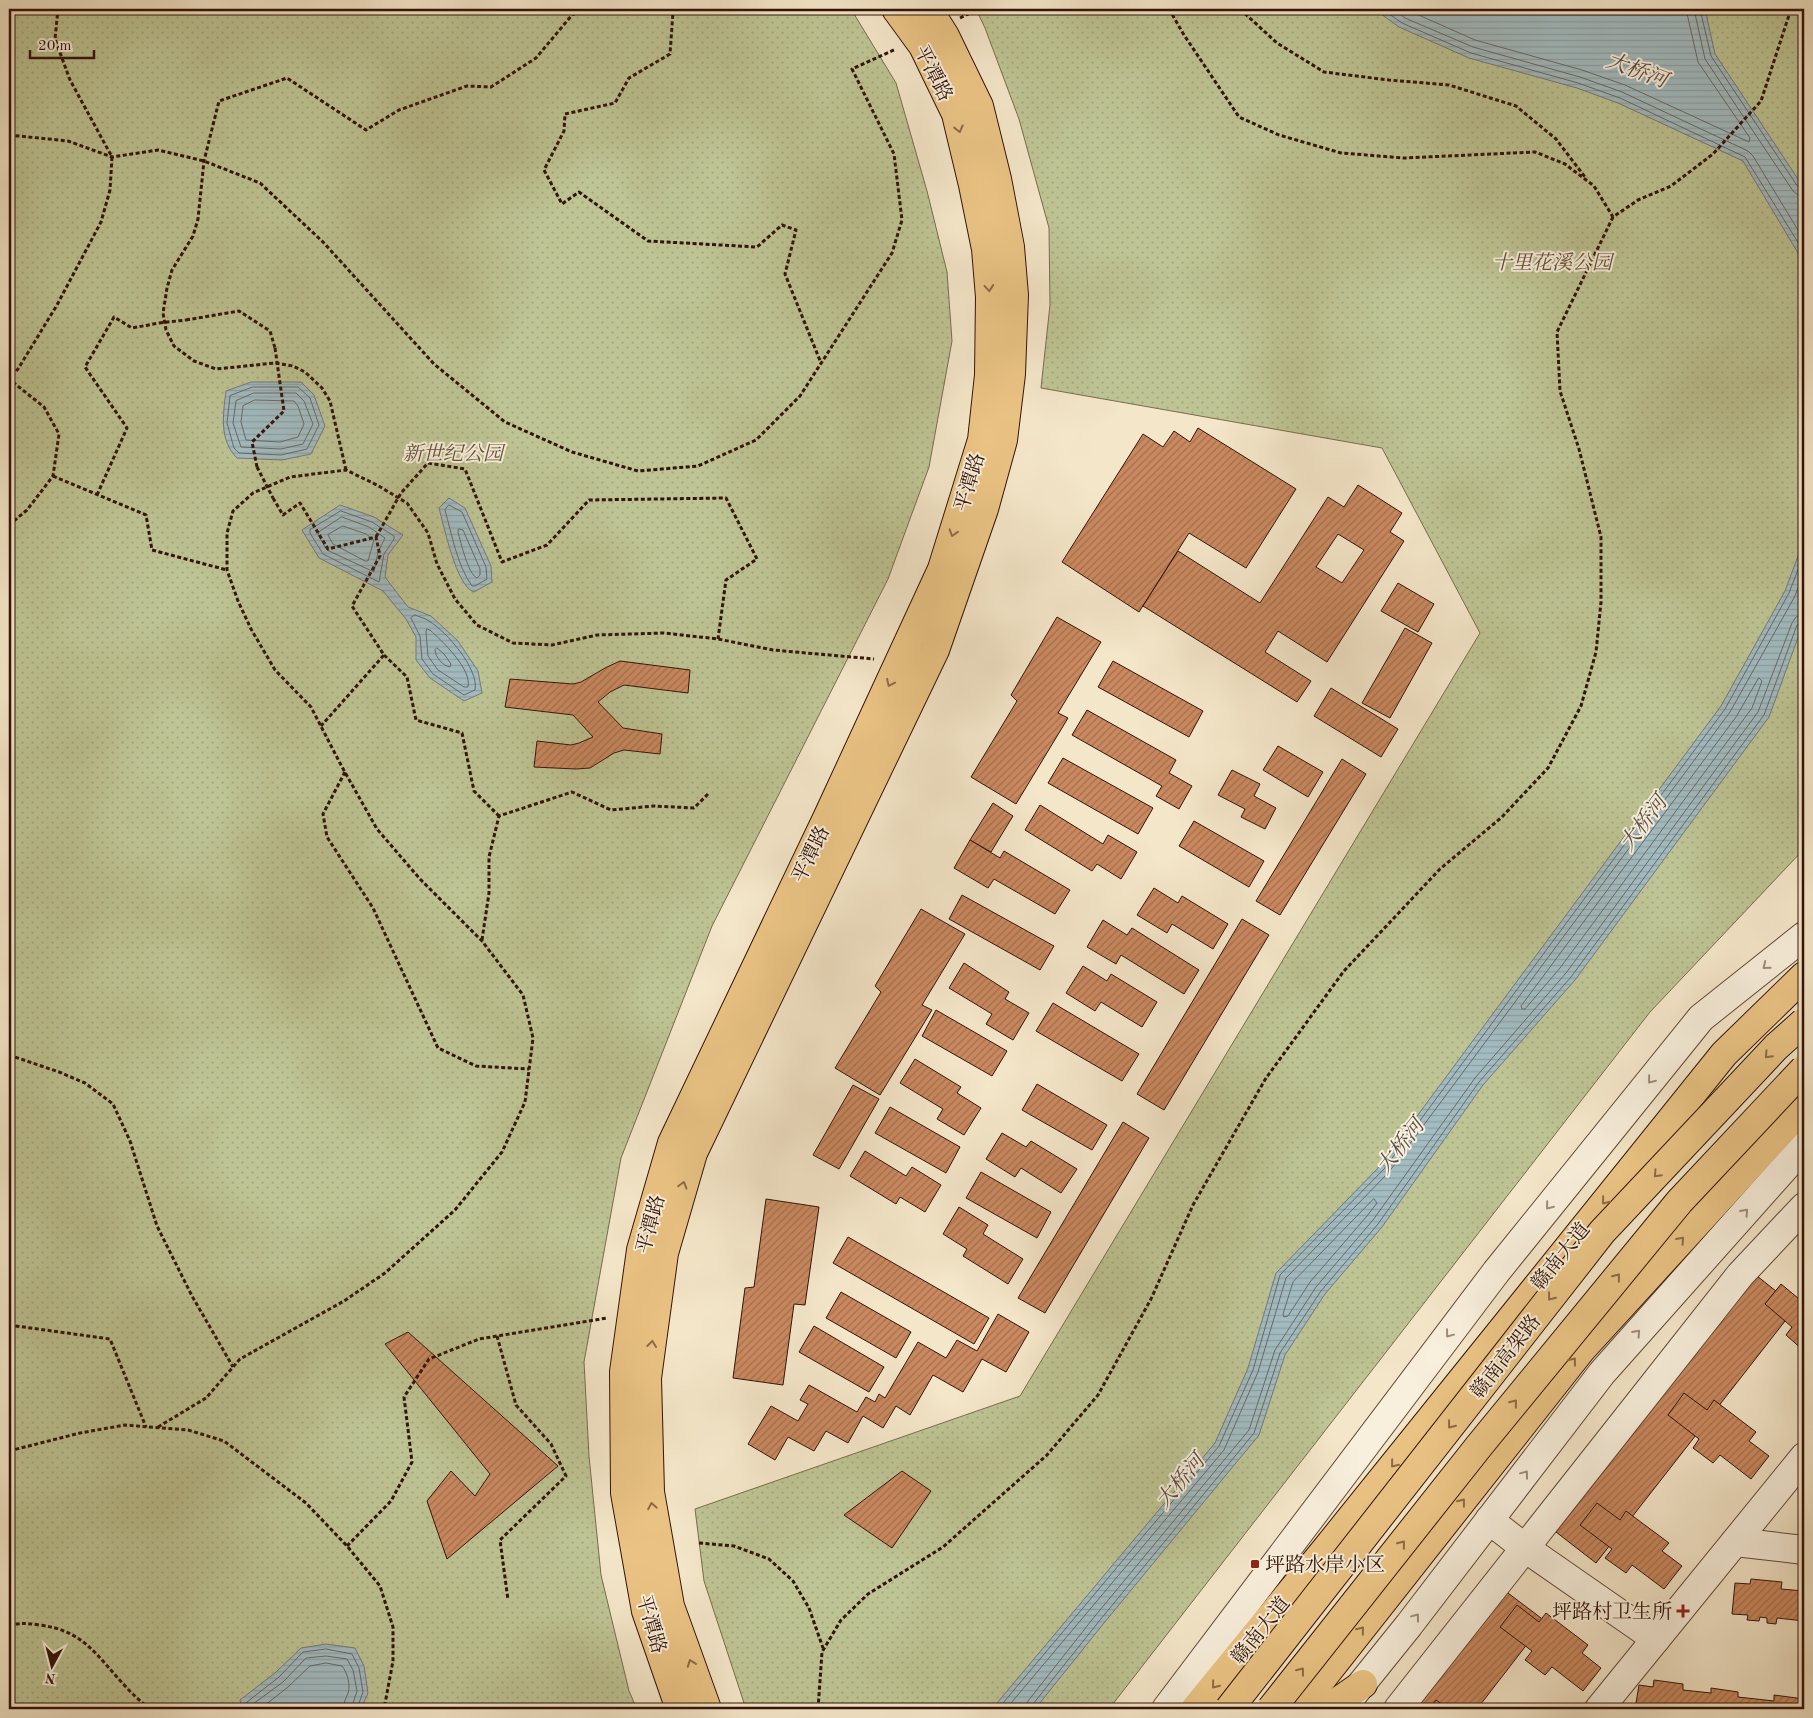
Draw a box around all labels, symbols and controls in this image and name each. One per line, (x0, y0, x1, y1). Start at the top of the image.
scale bar (30, 28, 94, 60)
text: 20 m (38, 39, 72, 54)
street label: 平潭路 (910, 42, 957, 105)
water label: 大桥河 (1603, 49, 1674, 93)
one-way arrow (953, 124, 964, 133)
park label: 十里花溪公园 (1492, 252, 1615, 274)
one-way arrow (983, 284, 994, 292)
park label: 新世纪公园 (403, 443, 506, 465)
street label: 平潭路 (951, 450, 989, 514)
one-way arrow (949, 529, 959, 537)
one-way arrow (885, 678, 896, 687)
water label: 大桥河 (1615, 788, 1674, 855)
street label: 平潭路 (788, 823, 834, 886)
one-way arrow (1763, 961, 1772, 969)
one-way arrow (1765, 1050, 1774, 1059)
one-way arrow (1649, 1074, 1657, 1083)
water label: 大桥河 (1372, 1111, 1431, 1178)
one-way arrow (1654, 1168, 1663, 1177)
one-way arrow (678, 1181, 688, 1190)
street label: 平潭路 (633, 1192, 669, 1256)
one-way arrow (1603, 1195, 1611, 1204)
one-way arrow (1546, 1201, 1555, 1210)
one-way arrow (1739, 1208, 1748, 1217)
street label: 赣南大道 (1527, 1219, 1594, 1295)
one-way arrow (1675, 1237, 1684, 1246)
one-way arrow (1612, 1274, 1621, 1283)
one-way arrow (1548, 1291, 1557, 1301)
street label: 赣南高架路 (1466, 1310, 1545, 1403)
one-way arrow (1447, 1328, 1455, 1337)
one-way arrow (1631, 1329, 1640, 1338)
one-way arrow (646, 1340, 657, 1348)
one-way arrow (1567, 1358, 1575, 1367)
one-way arrow (1509, 1400, 1517, 1409)
one-way arrow (1448, 1419, 1457, 1429)
water label: 大桥河 (1151, 1447, 1212, 1513)
one-way arrow (1392, 1458, 1400, 1467)
one-way arrow (1519, 1470, 1528, 1480)
one-way arrow (1456, 1499, 1465, 1508)
one-way arrow (648, 1502, 658, 1510)
one-way arrow (1396, 1541, 1404, 1550)
place label: 坪路水岸小区 (1265, 1554, 1385, 1576)
marker: 坪路水岸小区 (1249, 1558, 1261, 1570)
street label: 平潭路 (632, 1592, 670, 1656)
street label: 赣南大道 (1227, 1593, 1294, 1669)
place label: 坪路村卫生所 (1552, 1601, 1672, 1623)
marker: 坪路村卫生所 (1676, 1604, 1690, 1618)
one-way arrow (1410, 1614, 1418, 1623)
one-way arrow (1355, 1626, 1364, 1636)
north arrow (28, 1640, 78, 1690)
one-way arrow (686, 1660, 696, 1668)
one-way arrow (1295, 1667, 1304, 1677)
text: N (44, 1670, 57, 1686)
one-way arrow (1211, 1680, 1220, 1689)

